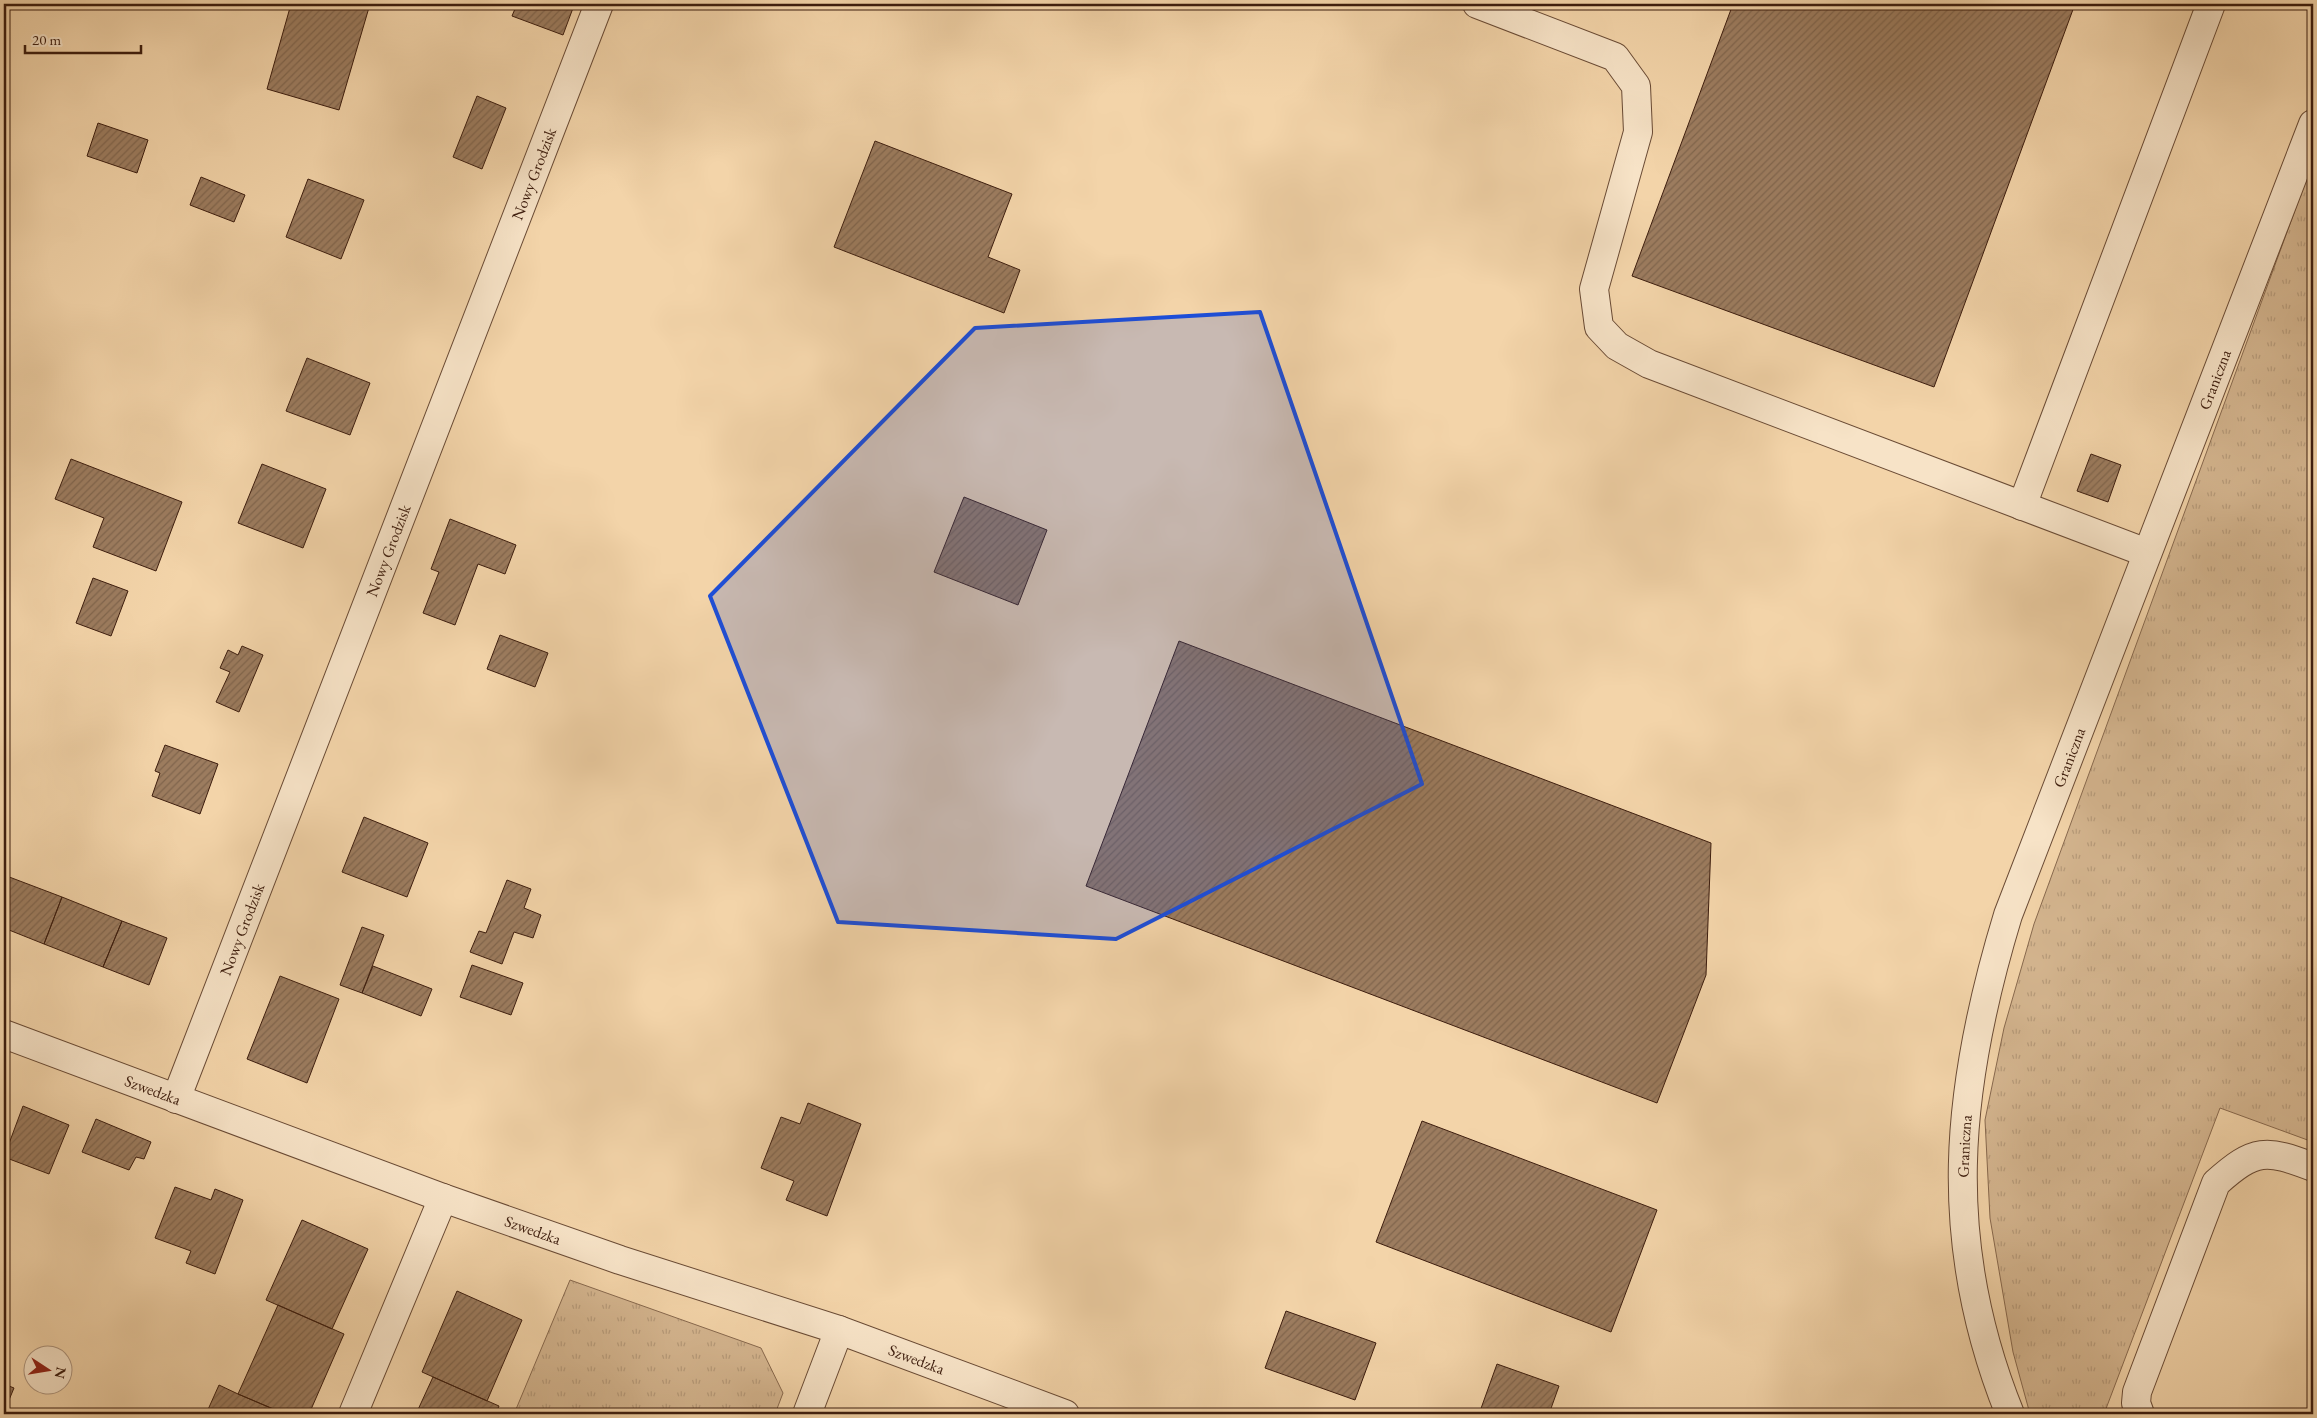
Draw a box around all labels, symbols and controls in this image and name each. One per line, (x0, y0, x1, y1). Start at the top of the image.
scale bar (25, 22, 141, 54)
text: 20 m (32, 30, 61, 49)
street label: Nowy Grodzisk (506, 124, 561, 223)
street label: Graniczna (2193, 346, 2236, 413)
street label: Nowy Grodzisk (361, 501, 415, 600)
street label: Graniczna (2048, 724, 2090, 790)
street label: Nowy Grodzisk (214, 880, 269, 978)
street label: Szwedzka (122, 1070, 184, 1110)
street label: Graniczna (1952, 1113, 1976, 1178)
street label: Szwedzka (502, 1210, 565, 1249)
street label: Szwedzka (886, 1339, 948, 1379)
north arrow (22, 1346, 72, 1396)
text: N (51, 1365, 71, 1381)

